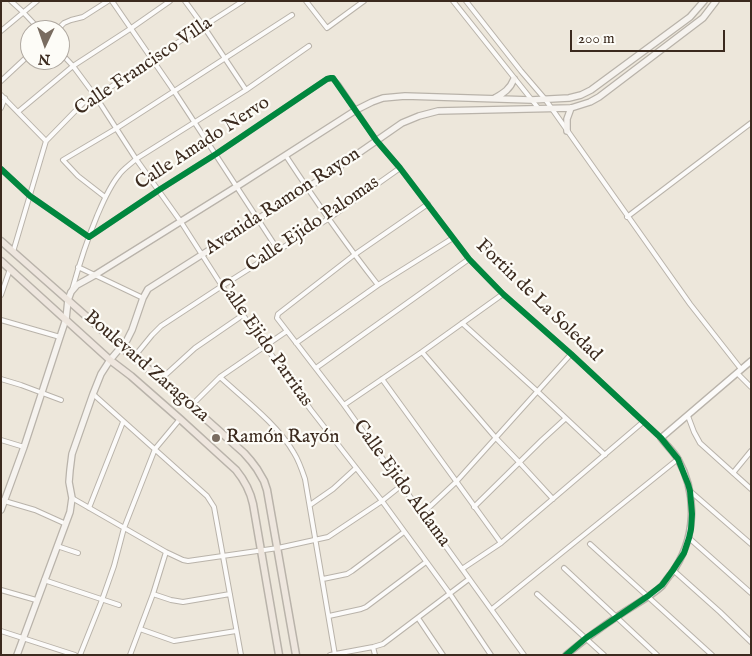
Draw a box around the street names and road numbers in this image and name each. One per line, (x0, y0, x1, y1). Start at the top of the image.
street label: Calle Francisco Villa (71, 13, 217, 121)
street label: Calle Amado Nervo (132, 92, 274, 196)
street label: Avenida Ramon Rayon (201, 143, 365, 261)
street label: Calle Ejido Palomas (242, 172, 384, 278)
street label: Fortin de La Soledad (470, 235, 606, 367)
street label: Calle Ejido Parritas (211, 274, 317, 412)
street label: Boulevard Zaragoza (79, 306, 213, 428)
street label: Calle Ejido Aldama (347, 416, 455, 552)

